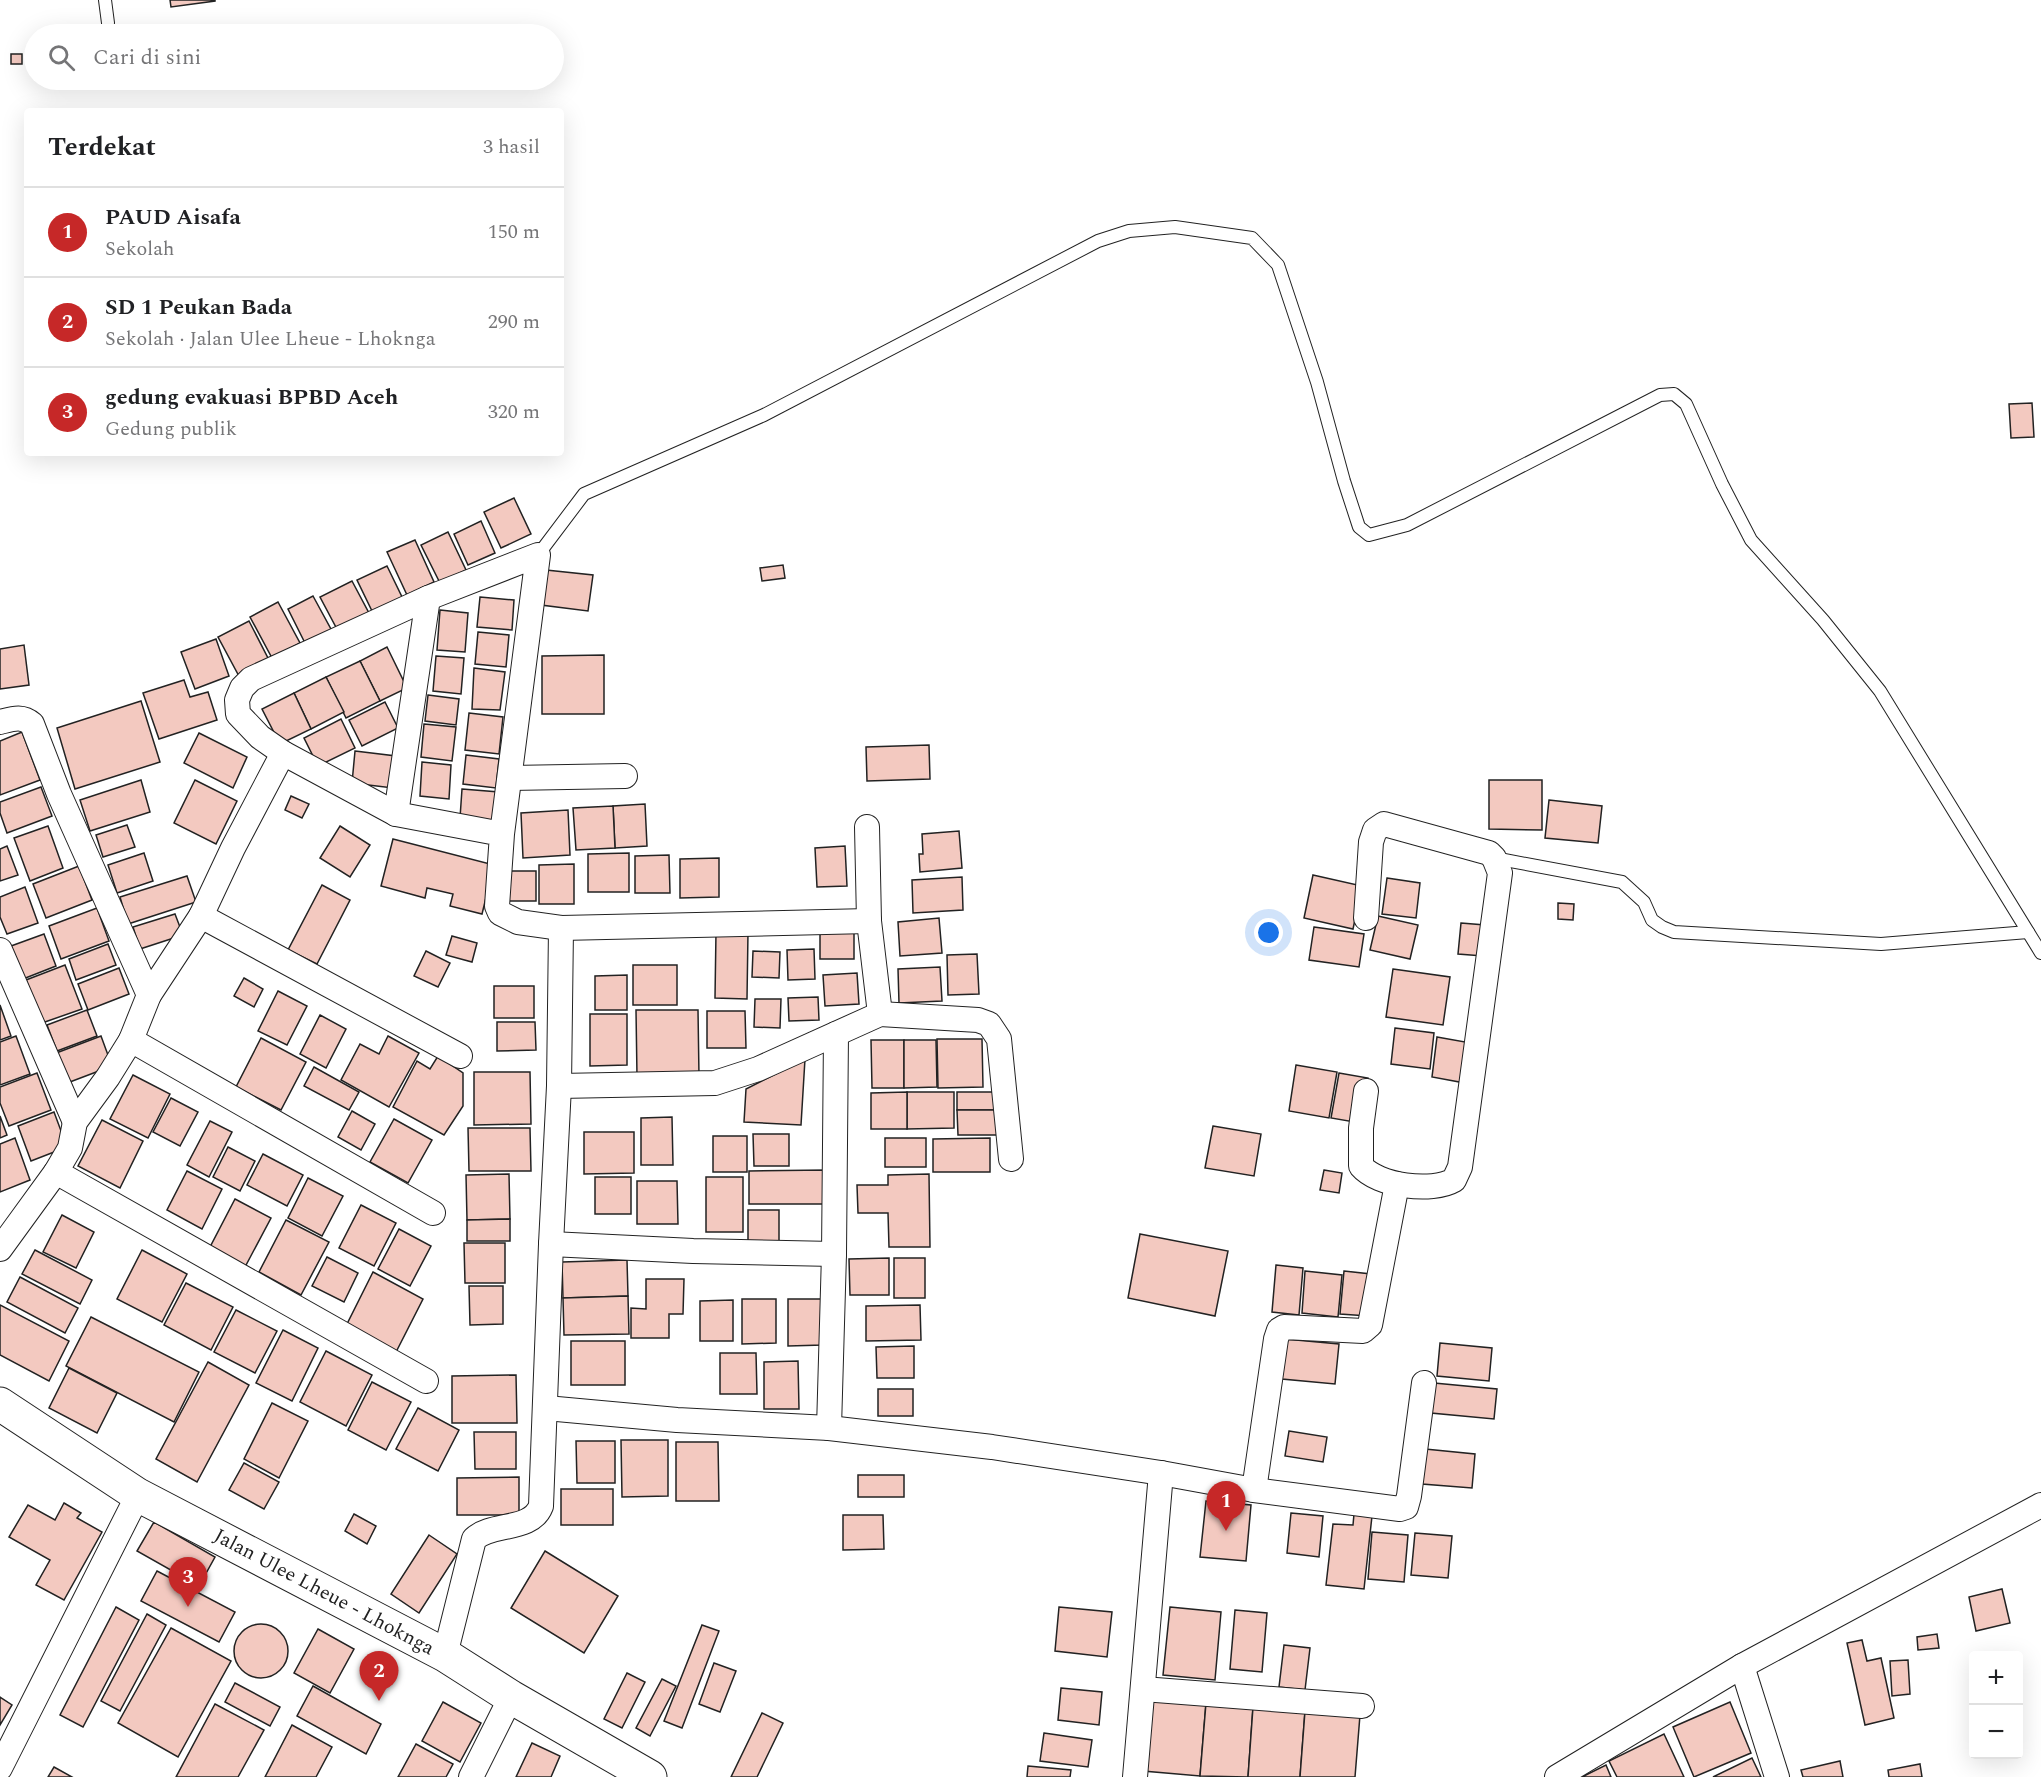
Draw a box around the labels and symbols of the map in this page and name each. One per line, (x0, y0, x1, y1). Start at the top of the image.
your location (1254, 918, 1283, 947)
pin: 1 (1206, 1482, 1246, 1531)
street label: Jalan Ulee Lheue - Lhoknga (208, 1521, 440, 1663)
pin: 3 (168, 1558, 207, 1607)
pin: 2 (360, 1652, 398, 1701)

